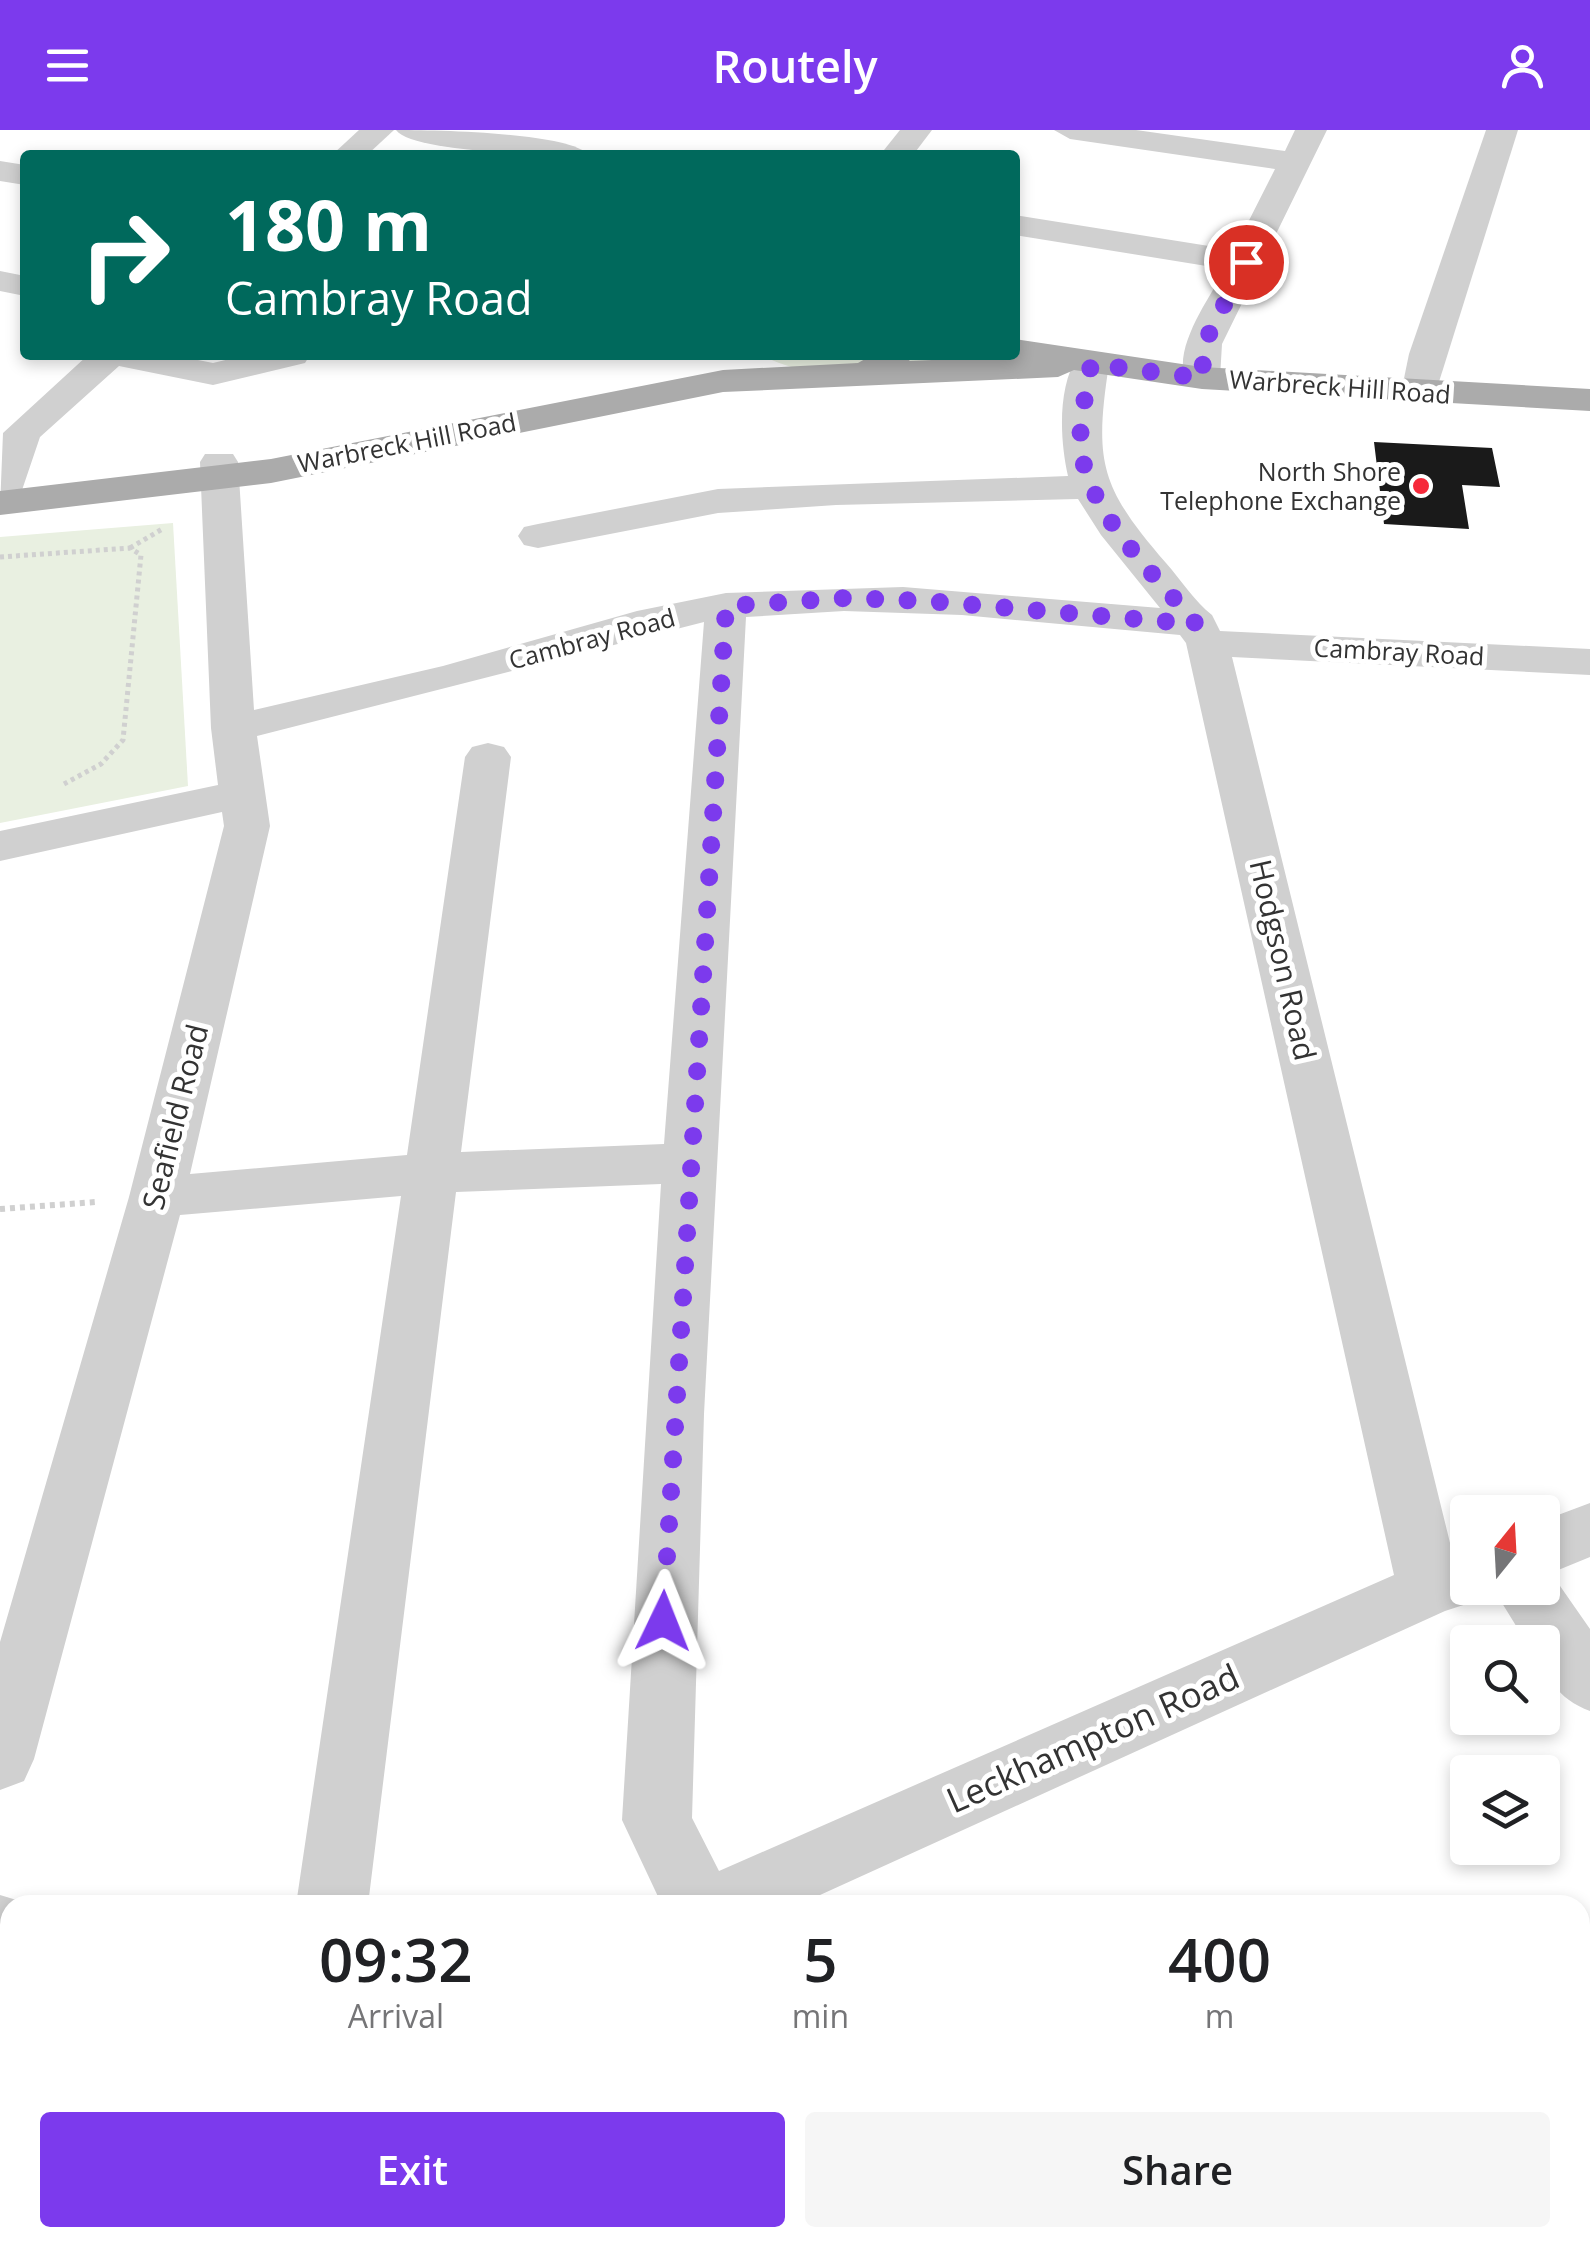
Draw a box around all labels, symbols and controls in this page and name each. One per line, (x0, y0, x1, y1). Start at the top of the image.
text: Routely (712, 35, 878, 96)
icon: menu (40, 38, 95, 93)
icon: person (1495, 38, 1550, 93)
text: 180 m (225, 176, 432, 272)
icon: right (60, 190, 190, 320)
pin (1204, 220, 1289, 305)
icon: arrive (1219, 235, 1274, 290)
text: Cambray Road (225, 267, 533, 328)
street label: Warbreck Hill Road (1228, 361, 1452, 411)
street label: Warbreck Hill Road (295, 404, 519, 480)
place label: North Shore Telephone Exchange (1160, 454, 1401, 517)
marker: North Shore Telephone Exchange (1410, 475, 1432, 497)
street label: Cambray Road (505, 600, 679, 677)
street label: Cambray Road (1313, 630, 1485, 672)
street label: Hodgson Road (1240, 855, 1326, 1064)
street label: Seafield Road (132, 1020, 217, 1214)
north arrow (1450, 1495, 1560, 1605)
map controls (1450, 1495, 1560, 1865)
position arrow (611, 1569, 715, 1673)
button: search (1450, 1625, 1560, 1735)
street label: Leckhampton Road (939, 1652, 1246, 1823)
button: layers (1450, 1755, 1560, 1865)
text: 09:32 (319, 1918, 473, 2000)
text: 5 (803, 1918, 838, 2000)
text: 400 (1168, 1918, 1271, 2000)
text: Arrival (348, 1994, 444, 2037)
text: min (792, 1994, 849, 2037)
text: m (1205, 1994, 1234, 2037)
button: Exit (40, 2112, 785, 2227)
button: Share (805, 2112, 1550, 2227)

